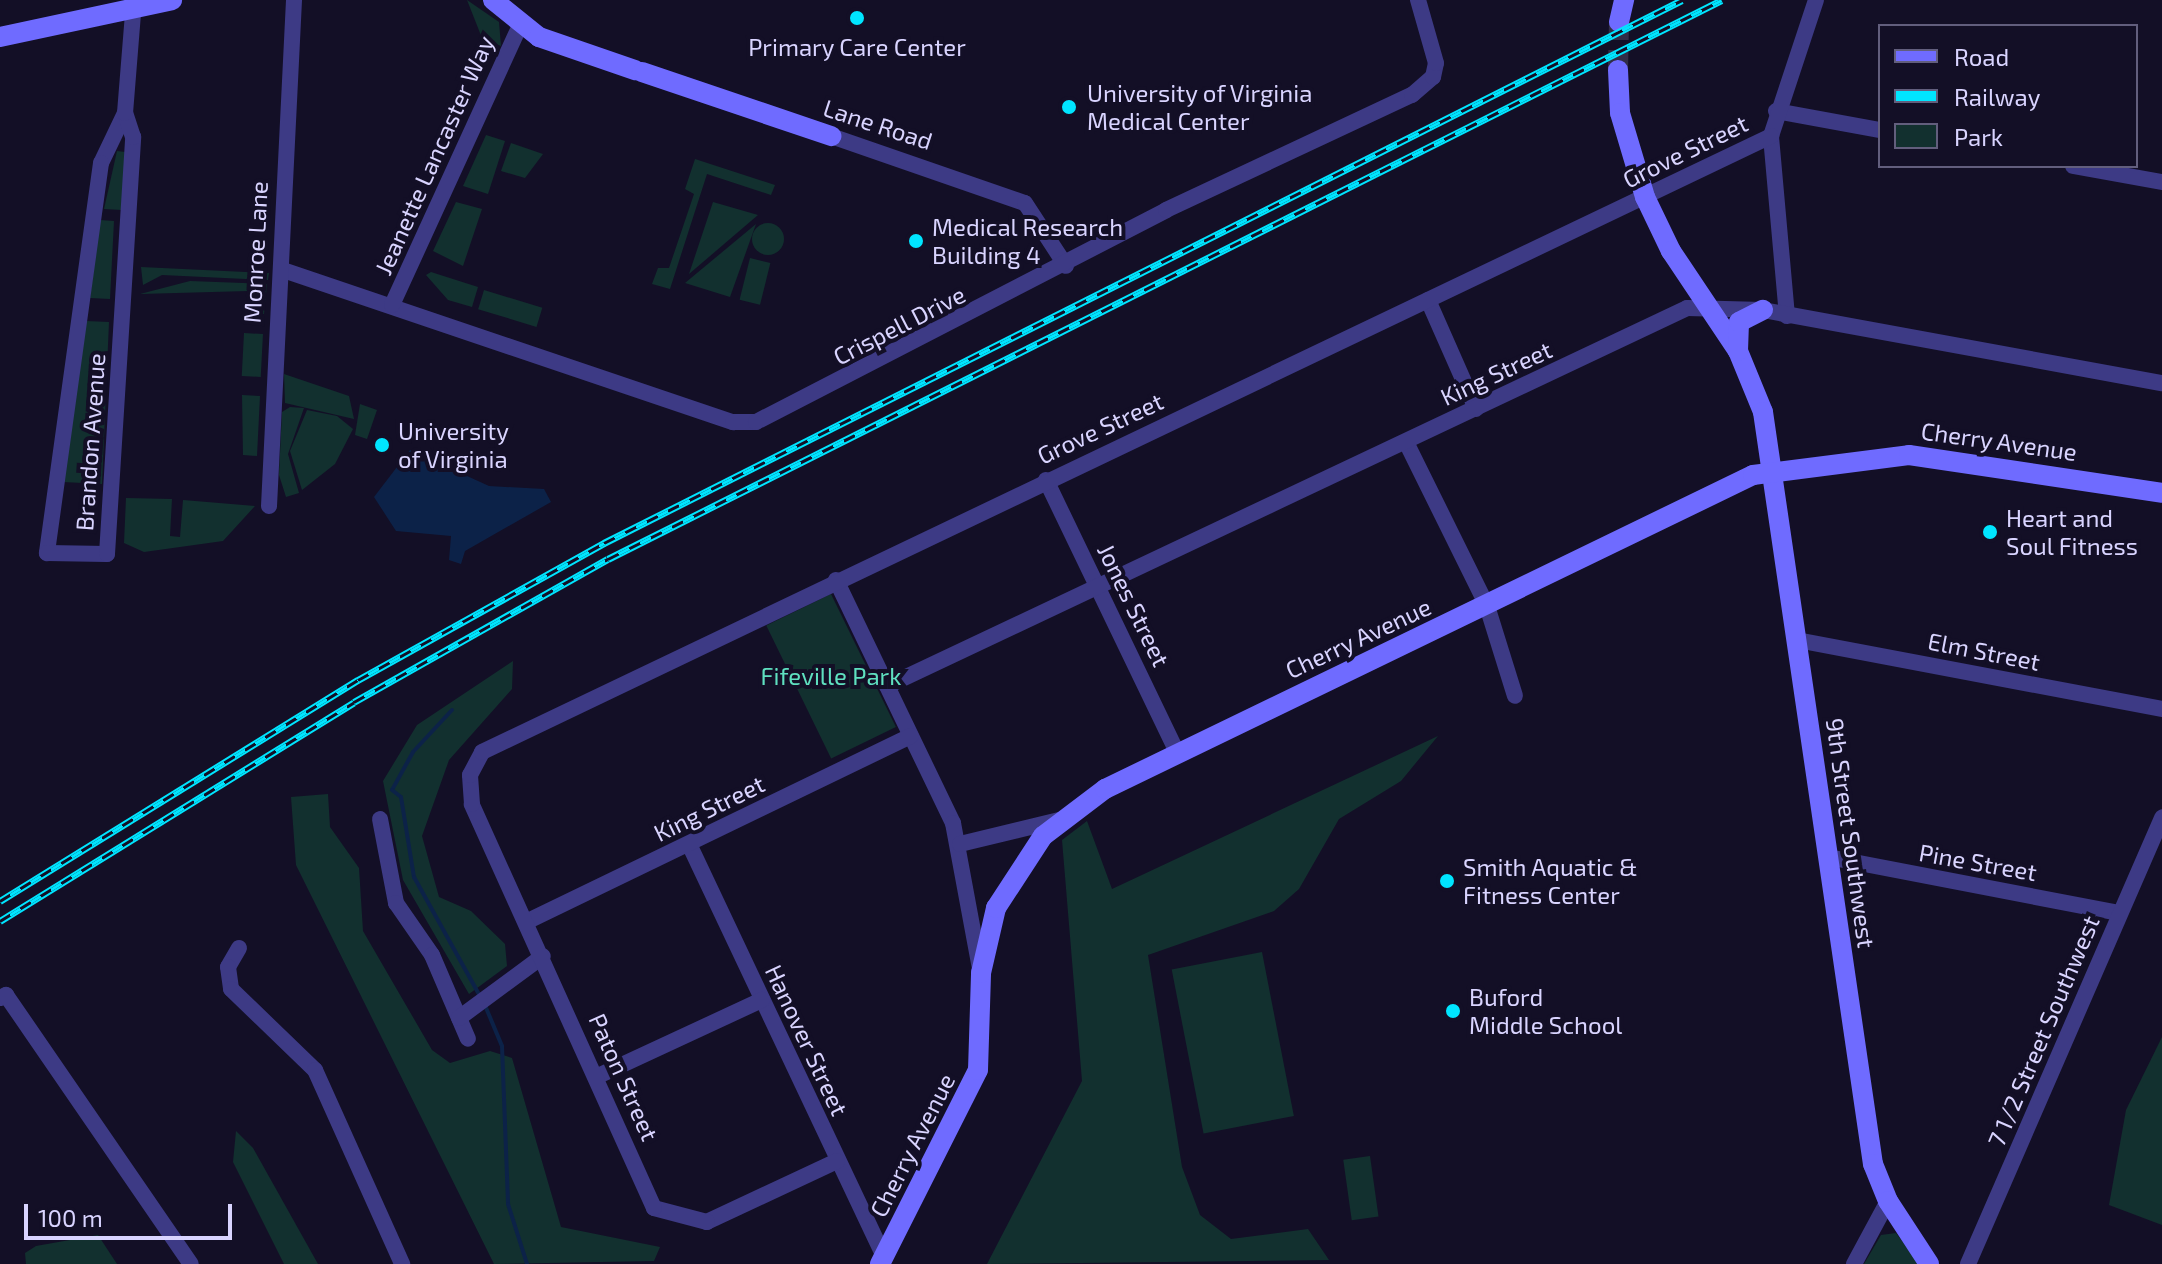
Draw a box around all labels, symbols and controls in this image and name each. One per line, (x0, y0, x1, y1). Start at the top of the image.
marker: Primary Care Center (846, 7, 868, 29)
legend (1878, 24, 2138, 168)
street label: Jeanette Lancaster Way (368, 31, 500, 279)
place label: Primary Care Center (748, 33, 966, 61)
text: Road (1954, 42, 2009, 71)
place label: University of Virginia Medical Center (1087, 79, 1314, 135)
text: Railway (1954, 82, 2040, 111)
street label: Lane Road (820, 93, 936, 155)
marker: University of Virginia Medical Center (1058, 96, 1080, 118)
street label: Grove Street (1618, 108, 1752, 194)
text: Park (1954, 122, 2003, 151)
street label: Monroe Lane (237, 180, 273, 324)
place label: Medical Research Building 4 (932, 213, 1124, 269)
marker: Medical Research Building 4 (907, 232, 925, 250)
street label: Crispell Drive (828, 279, 970, 371)
street label: King Street (1436, 335, 1556, 411)
street label: Brandon Avenue (69, 352, 111, 532)
street label: Grove Street (1033, 386, 1167, 470)
street label: Cherry Avenue (1919, 416, 2079, 466)
place label: University of Virginia (398, 417, 509, 473)
marker: University of Virginia (373, 436, 391, 454)
place label: Heart and Soul Fitness (2006, 504, 2139, 560)
marker: Heart and Soul Fitness (1981, 523, 1999, 541)
street label: Jones Street (1092, 539, 1176, 671)
street label: Cherry Avenue (1280, 592, 1436, 684)
street label: Elm Street (1925, 626, 2043, 676)
park label: Fifeville Park (761, 662, 901, 690)
street label: 9th Street Southwest (1821, 716, 1881, 950)
street label: King Street (649, 769, 769, 847)
street label: Pine Street (1917, 837, 2039, 887)
place label: Smith Aquatic & Fitness Center (1463, 853, 1638, 909)
marker: Smith Aquatic & Fitness Center (1438, 872, 1456, 890)
street label: 7 1/2 Street Southwest (1981, 911, 2105, 1151)
street label: Hanover Street (759, 960, 855, 1120)
place label: Buford Middle School (1469, 983, 1622, 1039)
marker: Buford Middle School (1444, 1002, 1462, 1020)
street label: Paton Street (583, 1009, 665, 1145)
street label: Cherry Avenue (863, 1068, 961, 1222)
scale bar (28, 1188, 236, 1238)
text: 100 m (38, 1203, 103, 1232)

